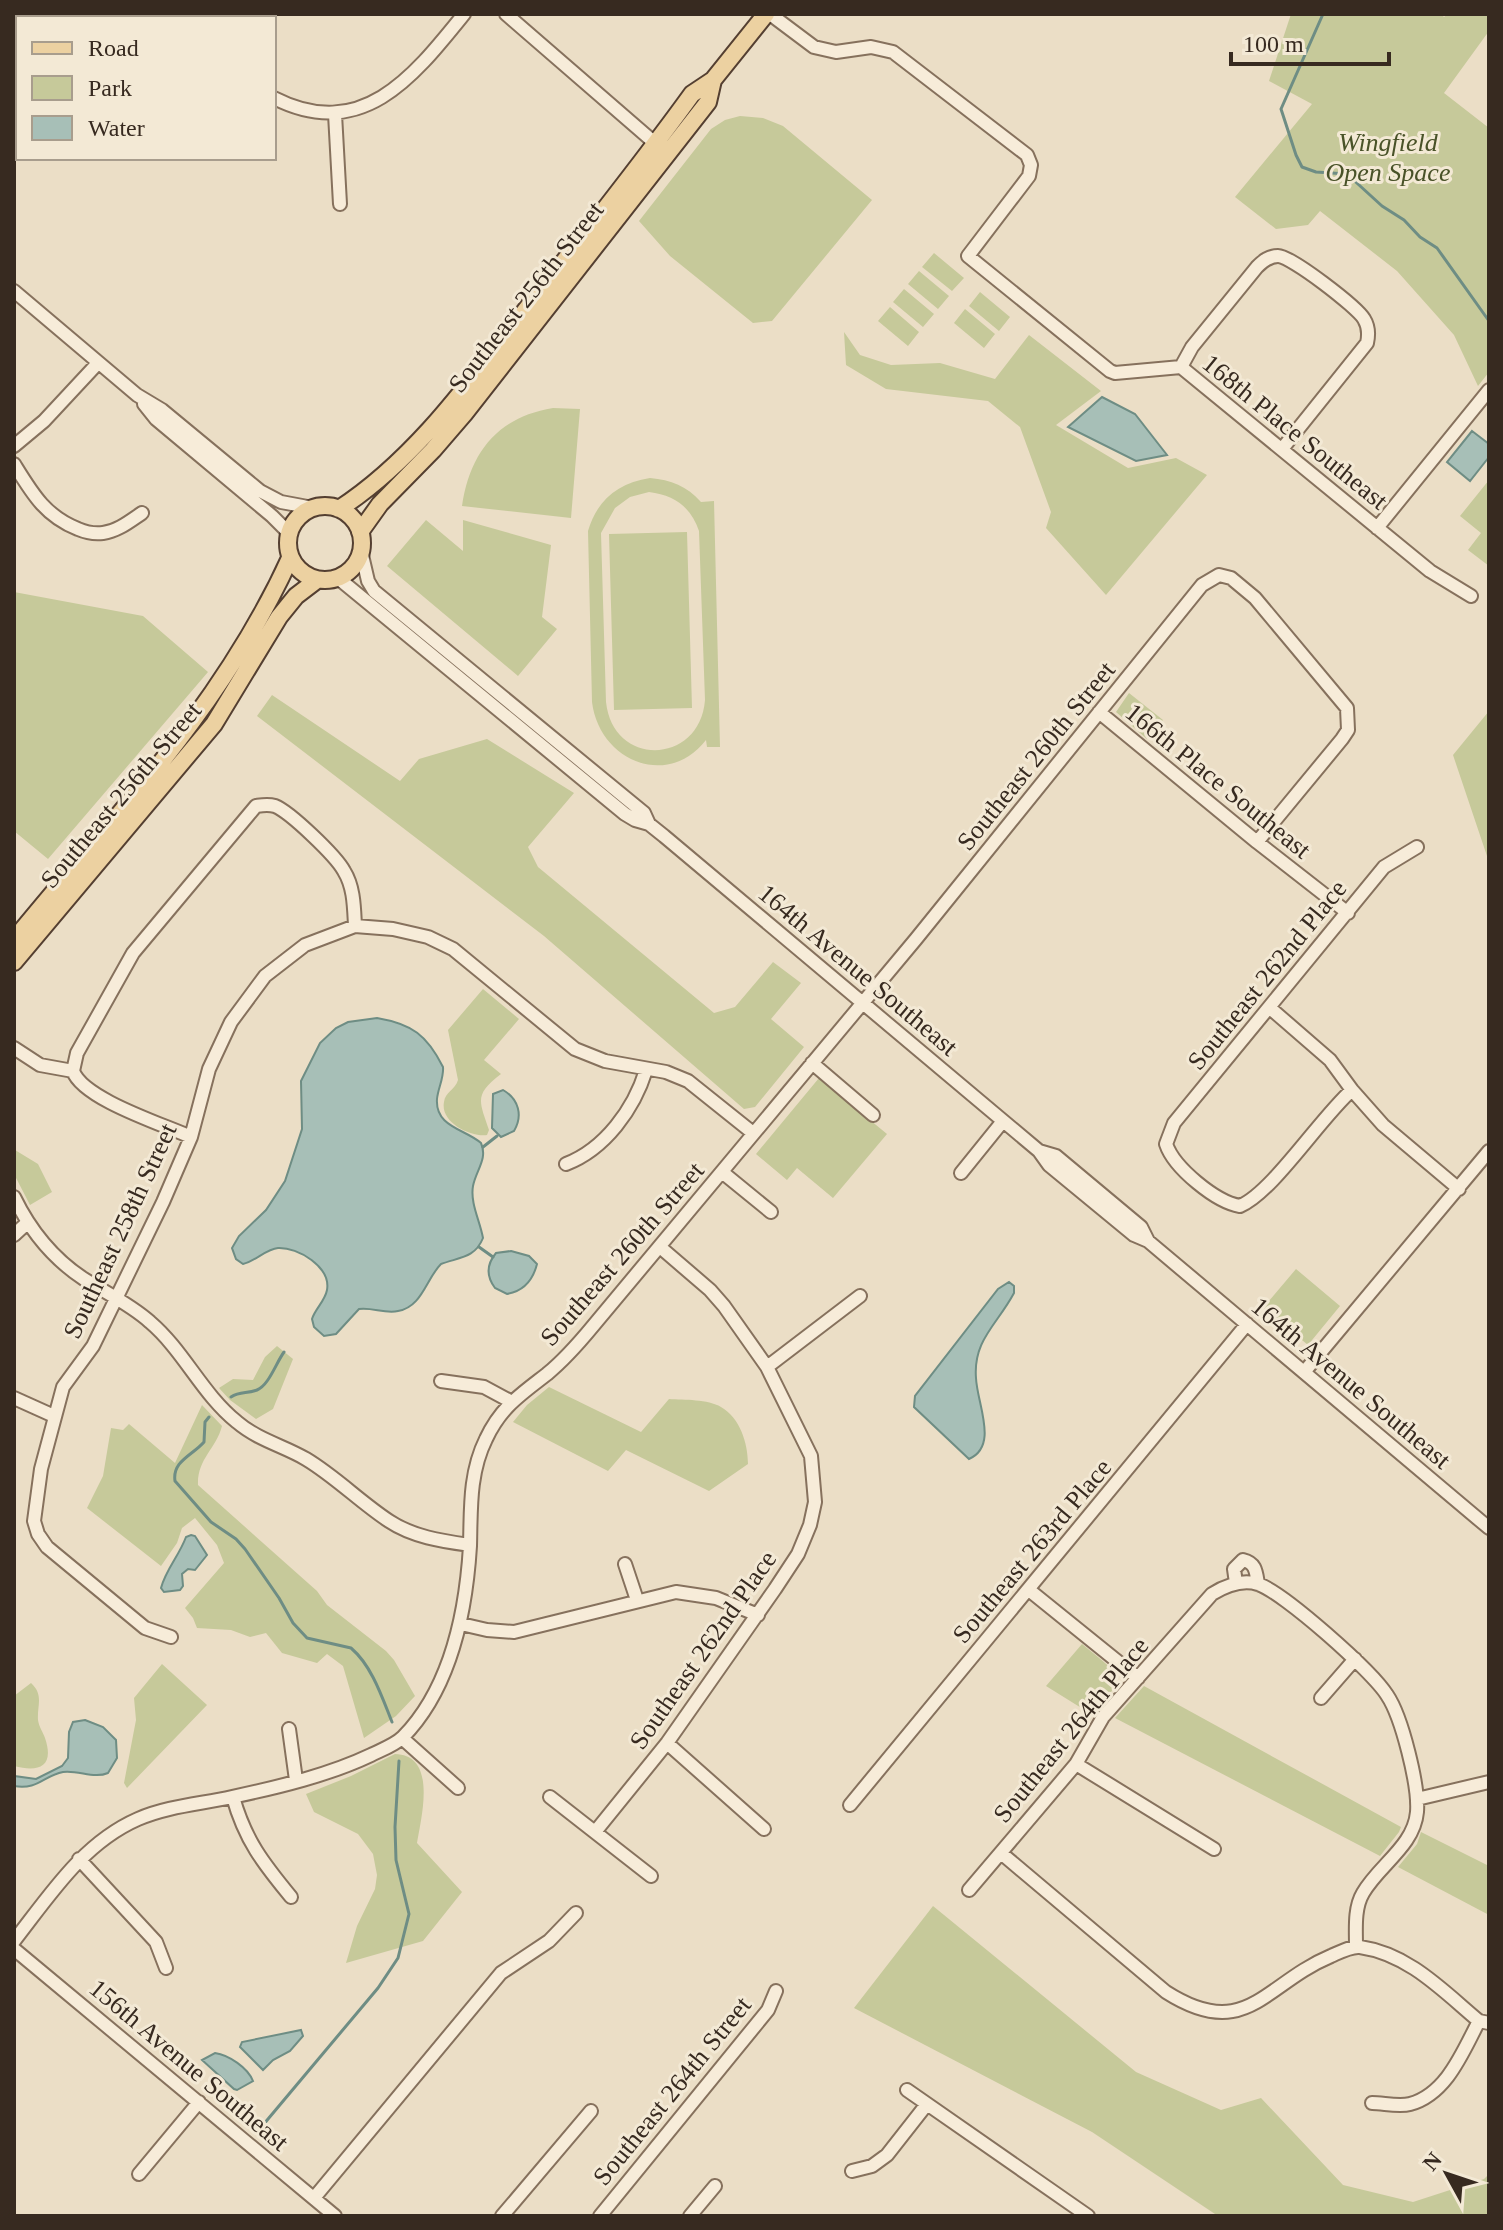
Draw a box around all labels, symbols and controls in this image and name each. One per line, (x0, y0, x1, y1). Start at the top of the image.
legend (16, 16, 276, 160)
scale bar (1231, 16, 1389, 66)
text: 100 m (1243, 31, 1304, 57)
text: Road (88, 35, 139, 61)
text: Park (88, 75, 132, 101)
text: Water (88, 115, 145, 141)
park label: Wingfield Open Space (1326, 128, 1450, 187)
street label: Southeast 256th Street (443, 195, 610, 398)
street label: 168th Place Southeast (1197, 348, 1394, 516)
street label: Southeast 260th Street (951, 655, 1121, 856)
street label: Southeast 256th Street (35, 695, 208, 894)
street label: 166th Place Southeast (1120, 697, 1317, 865)
street label: Southeast 262nd Place (1182, 874, 1352, 1076)
street label: 164th Avenue Southeast (753, 878, 964, 1062)
street label: Southeast 258th Street (57, 1118, 183, 1343)
street label: Southeast 260th Street (534, 1156, 710, 1352)
street label: 164th Avenue Southeast (1246, 1291, 1457, 1475)
street label: Southeast 263rd Place (947, 1453, 1117, 1649)
street label: Southeast 262nd Place (624, 1545, 782, 1755)
street label: Southeast 264th Place (987, 1632, 1155, 1828)
street label: 156th Avenue Southeast (84, 1973, 295, 2157)
street label: Southeast 264th Street (587, 1990, 757, 2191)
north arrow (1407, 2134, 1487, 2214)
text: N (1417, 2147, 1447, 2176)

